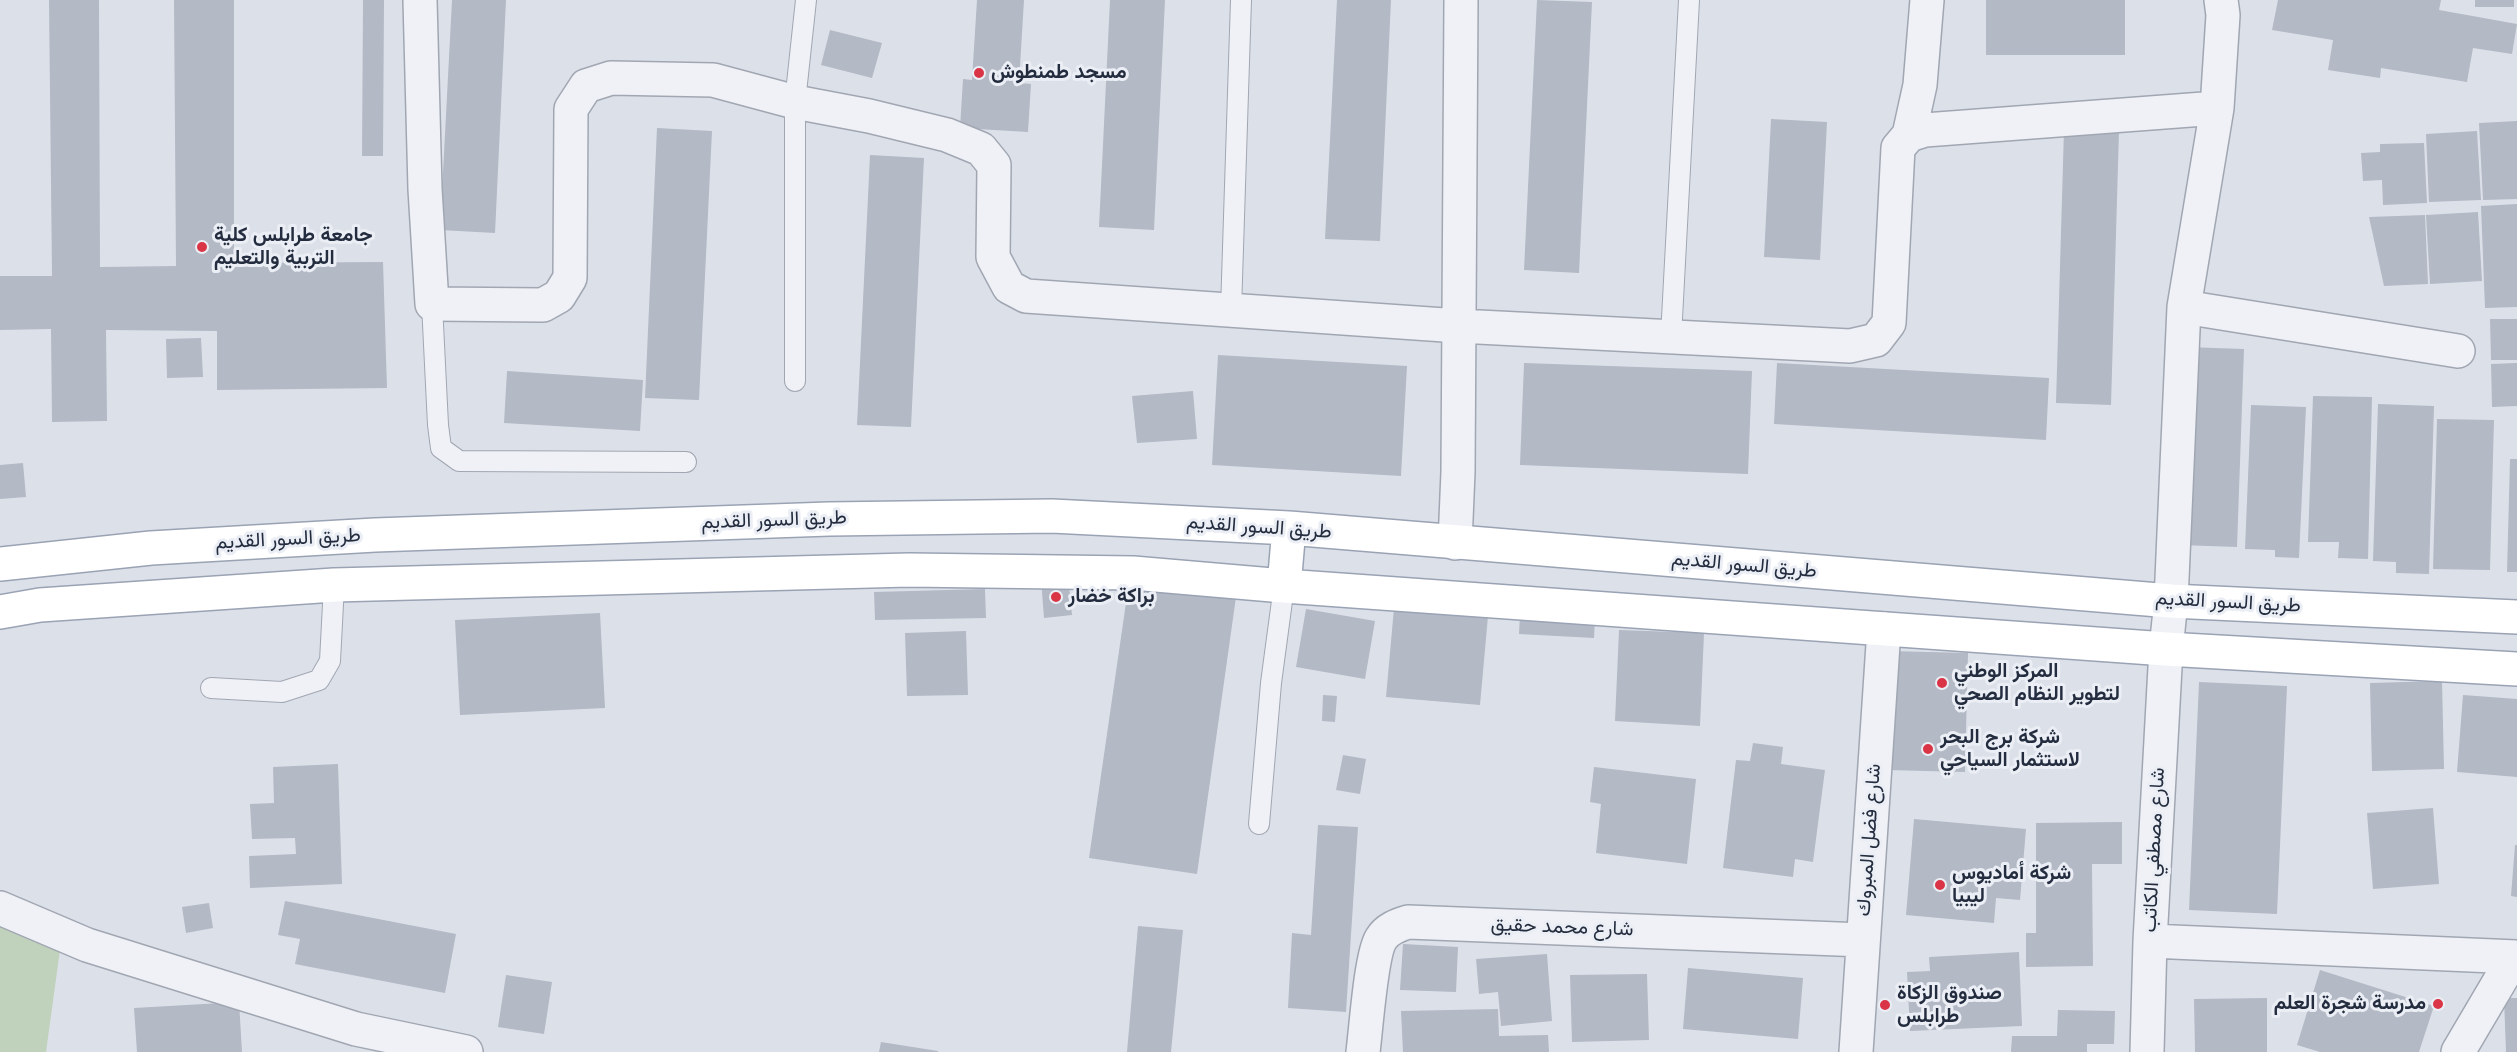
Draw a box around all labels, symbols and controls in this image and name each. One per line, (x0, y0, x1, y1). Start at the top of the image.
place label: مسجد طمنطوش (991, 61, 1127, 85)
marker: مسجد طمنطوش (972, 66, 986, 80)
place label: جامعة طرابلس كلية التربية والتعليم (214, 224, 373, 271)
marker: جامعة طرابلس كلية التربية والتعليم (195, 240, 209, 254)
street label: طريق السور القديم (701, 506, 847, 536)
street label: طريق السور القديم (1186, 511, 1332, 545)
street label: طريق السور القديم (215, 524, 361, 556)
street label: طريق السور القديم (1670, 548, 1818, 584)
place label: براكة خضار (1068, 585, 1154, 609)
street label: طريق السور القديم (2155, 587, 2301, 619)
marker: براكة خضار (1049, 590, 1063, 604)
place label: المركز الوطني لتطوير النظام الصحي (1954, 660, 2120, 707)
marker: المركز الوطني لتطوير النظام الصحي (1935, 676, 1949, 690)
place label: شركة برج البحر لاستثمار السياحي (1940, 726, 2080, 773)
marker: شركة برج البحر لاستثمار السياحي (1921, 742, 1935, 756)
street label: شارع فضل المبروك (1853, 763, 1887, 917)
street label: شارع مصطفي الكاتب (2139, 767, 2171, 933)
place label: شركة أماديوس ليبيا (1952, 862, 2071, 909)
marker: شركة أماديوس ليبيا (1933, 878, 1947, 892)
street label: شارع محمد حقيق (1490, 914, 1634, 942)
place label: صندوق الزكاة طرابلس (1897, 982, 2002, 1029)
place label: مدرسة شجرة العلم (2274, 992, 2426, 1016)
marker: مدرسة شجرة العلم (2431, 997, 2445, 1011)
marker: صندوق الزكاة طرابلس (1878, 998, 1892, 1012)

